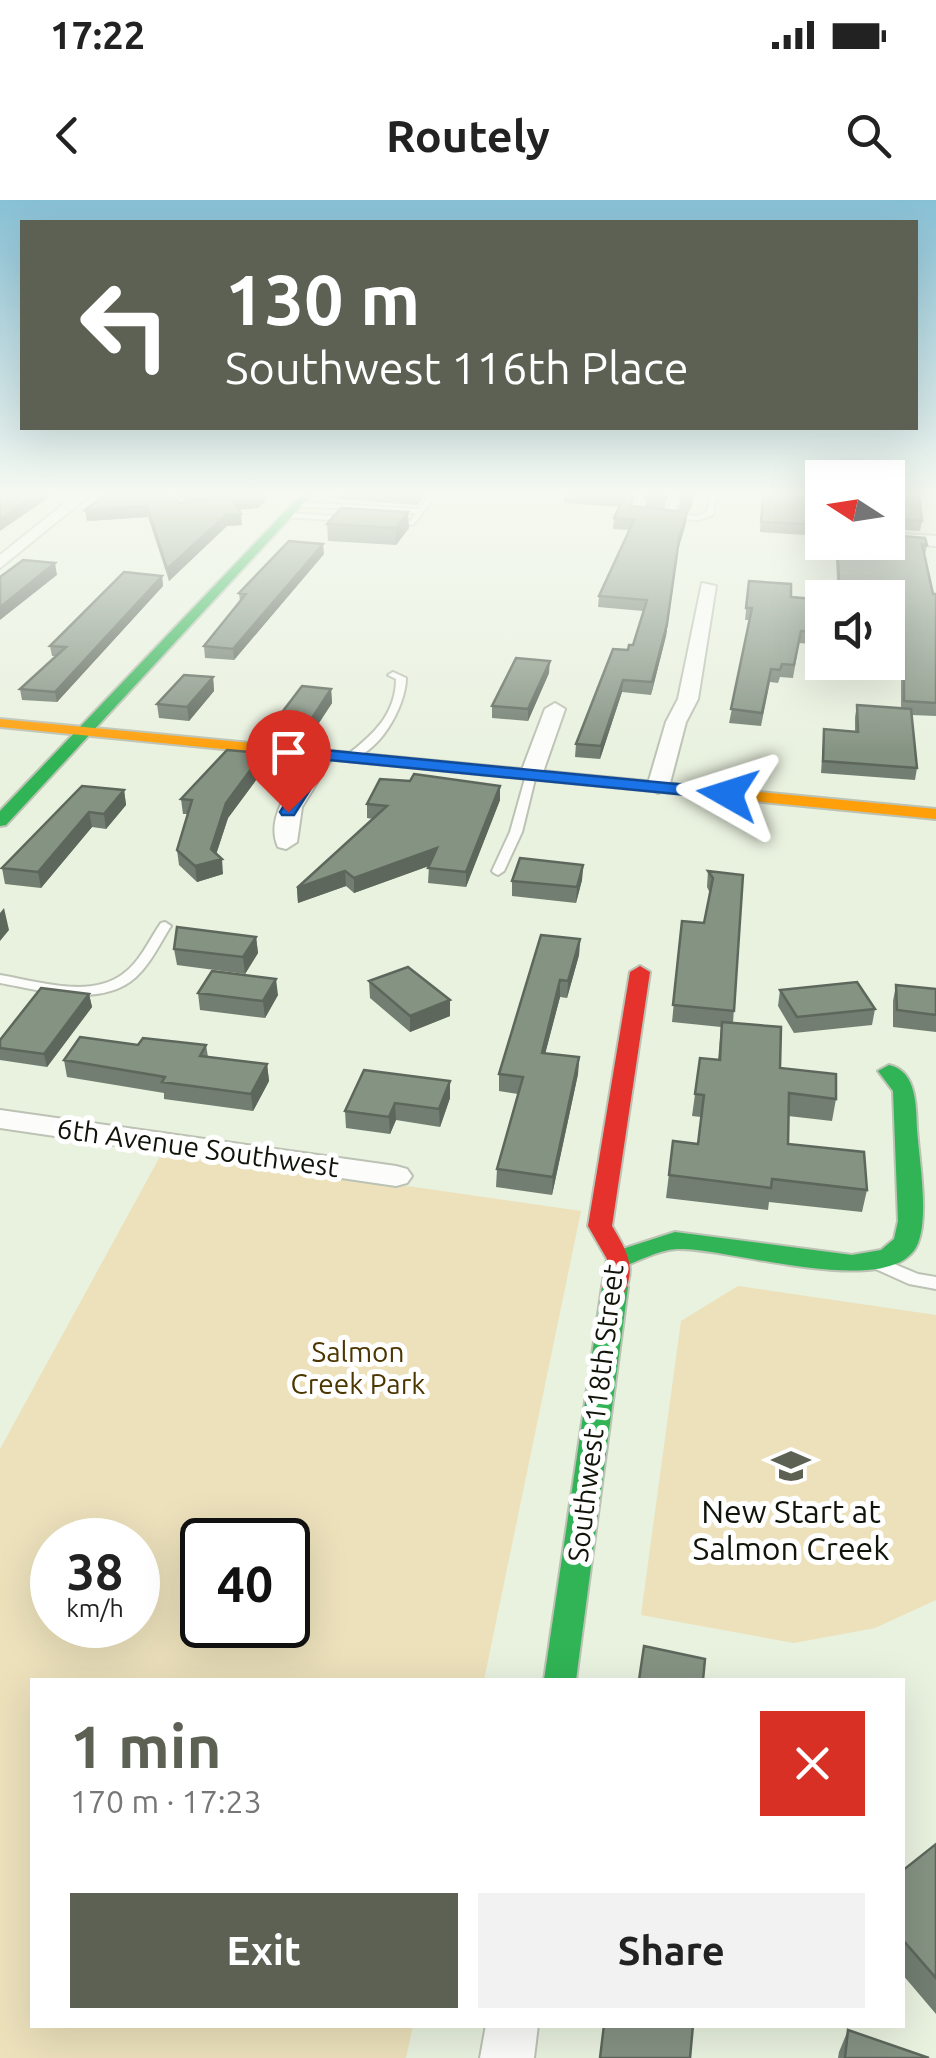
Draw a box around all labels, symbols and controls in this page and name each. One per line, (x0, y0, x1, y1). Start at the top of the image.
text: 17:22 (50, 14, 145, 56)
icon: back (40, 108, 95, 163)
icon: search (841, 108, 896, 163)
text: Routely (386, 110, 550, 161)
icon: left (60, 260, 190, 390)
text: 130 m (225, 260, 420, 338)
text: Southwest 116th Place (225, 342, 689, 393)
north arrow (805, 460, 905, 560)
map controls (805, 460, 905, 680)
button: sound (805, 580, 905, 680)
pin (246, 710, 331, 813)
icon: arrive (261, 725, 316, 780)
position arrow (676, 742, 780, 846)
street label: 6th Avenue Southwest (55, 1112, 341, 1182)
street label: Southwest 118th Street (561, 1262, 629, 1564)
park label: Salmon Creek Park (291, 1336, 425, 1399)
school or university icon: New Start at Salmon Creek (770, 1445, 812, 1487)
place label: New Start at Salmon Creek (693, 1493, 889, 1566)
speed limit sign: 40 (180, 1518, 310, 1648)
text: 38 (67, 1543, 123, 1599)
text: km/h (66, 1594, 124, 1622)
button: close (760, 1711, 865, 1816)
text: 1 min (70, 1712, 222, 1779)
text: 170 m · 17:23 (70, 1783, 262, 1819)
button: Exit (70, 1893, 458, 2008)
button: Share (478, 1893, 865, 2008)

